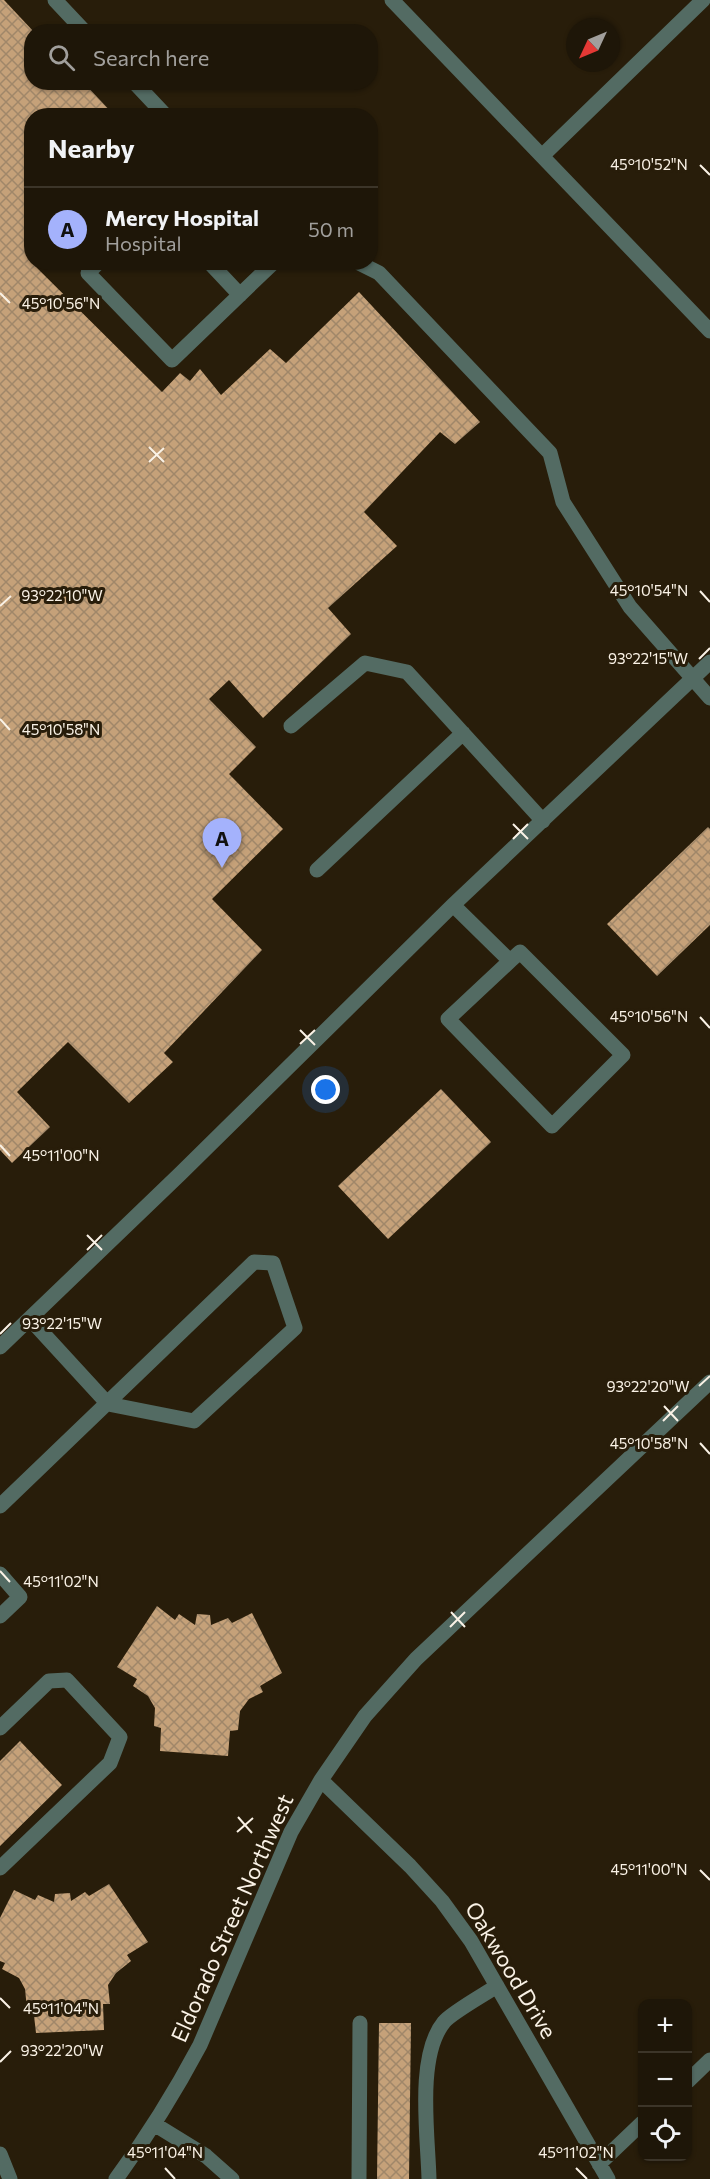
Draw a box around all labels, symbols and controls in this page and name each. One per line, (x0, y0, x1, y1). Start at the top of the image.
north arrow (566, 18, 620, 72)
search box (24, 24, 378, 90)
icon: search (45, 41, 78, 74)
text: Search here (93, 44, 209, 71)
text: Nearby (48, 132, 135, 163)
text: 45°10'52"N (610, 155, 688, 173)
text: Mercy Hospital (105, 204, 259, 231)
text: A (60, 217, 75, 241)
text: 50 m (308, 217, 354, 241)
text: Hospital (105, 231, 182, 255)
text: 45°10'56"N (22, 294, 100, 312)
text: 45°10'54"N (610, 581, 688, 599)
text: 93°22'10"W (21, 586, 103, 604)
text: 93°22'15"W (608, 649, 688, 667)
text: 45°10'58"N (22, 720, 100, 738)
pin: A (202, 818, 242, 868)
text: 45°10'56"N (610, 1007, 688, 1025)
your location (311, 1075, 340, 1104)
text: 45°11'00"N (23, 1146, 100, 1164)
text: 93°22'15"W (22, 1314, 102, 1332)
text: 93°22'20"W (606, 1377, 690, 1395)
text: 45°10'58"N (610, 1434, 688, 1452)
text: 45°11'02"N (23, 1572, 99, 1590)
street label: Eldorado Street Northwest (165, 1790, 299, 2046)
text: 45°11'00"N (611, 1860, 688, 1878)
street label: Oakwood Drive (460, 1896, 563, 2043)
text: 45°11'04"N (23, 1999, 99, 2017)
map controls (638, 1999, 692, 2161)
button: + (638, 1999, 692, 2053)
text: 93°22'20"W (20, 2041, 104, 2059)
button: − (638, 2053, 692, 2107)
button: locate (638, 2107, 692, 2161)
text: 45°11'04"N (127, 2143, 203, 2161)
text: 45°11'02"N (538, 2143, 614, 2161)

